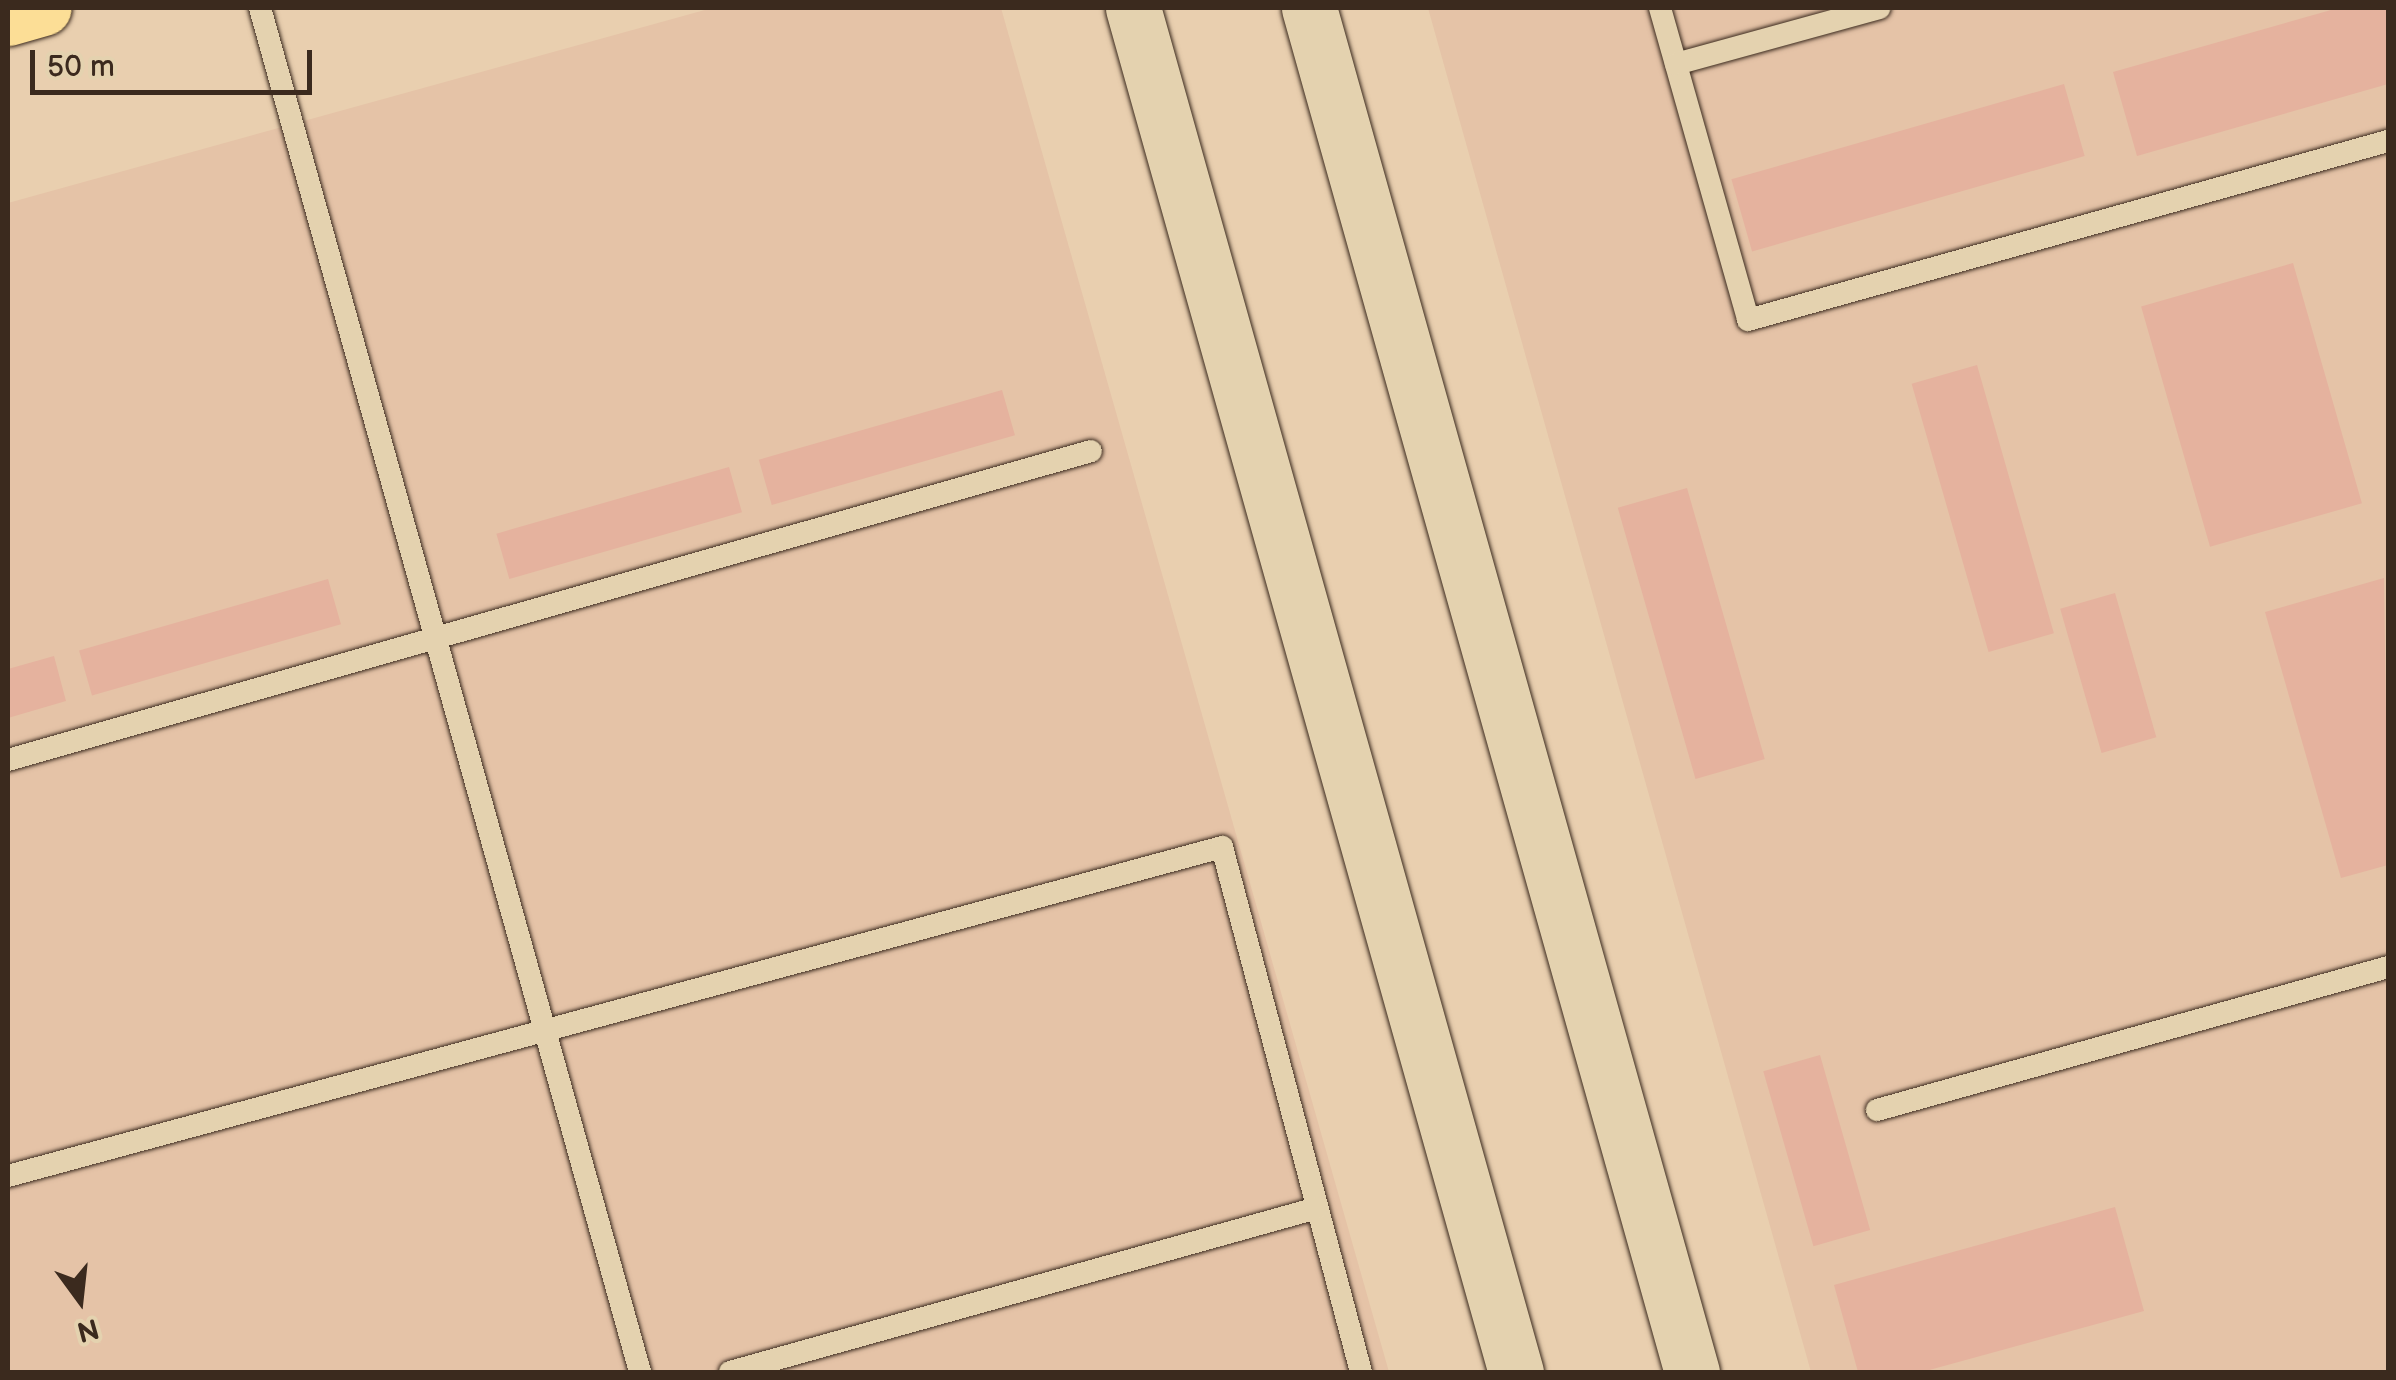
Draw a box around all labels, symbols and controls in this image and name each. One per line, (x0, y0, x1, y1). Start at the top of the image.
scale bar (35, 30, 318, 92)
text: 50 m (47, 49, 115, 85)
north arrow (30, 1250, 130, 1350)
text: N (73, 1311, 102, 1348)

